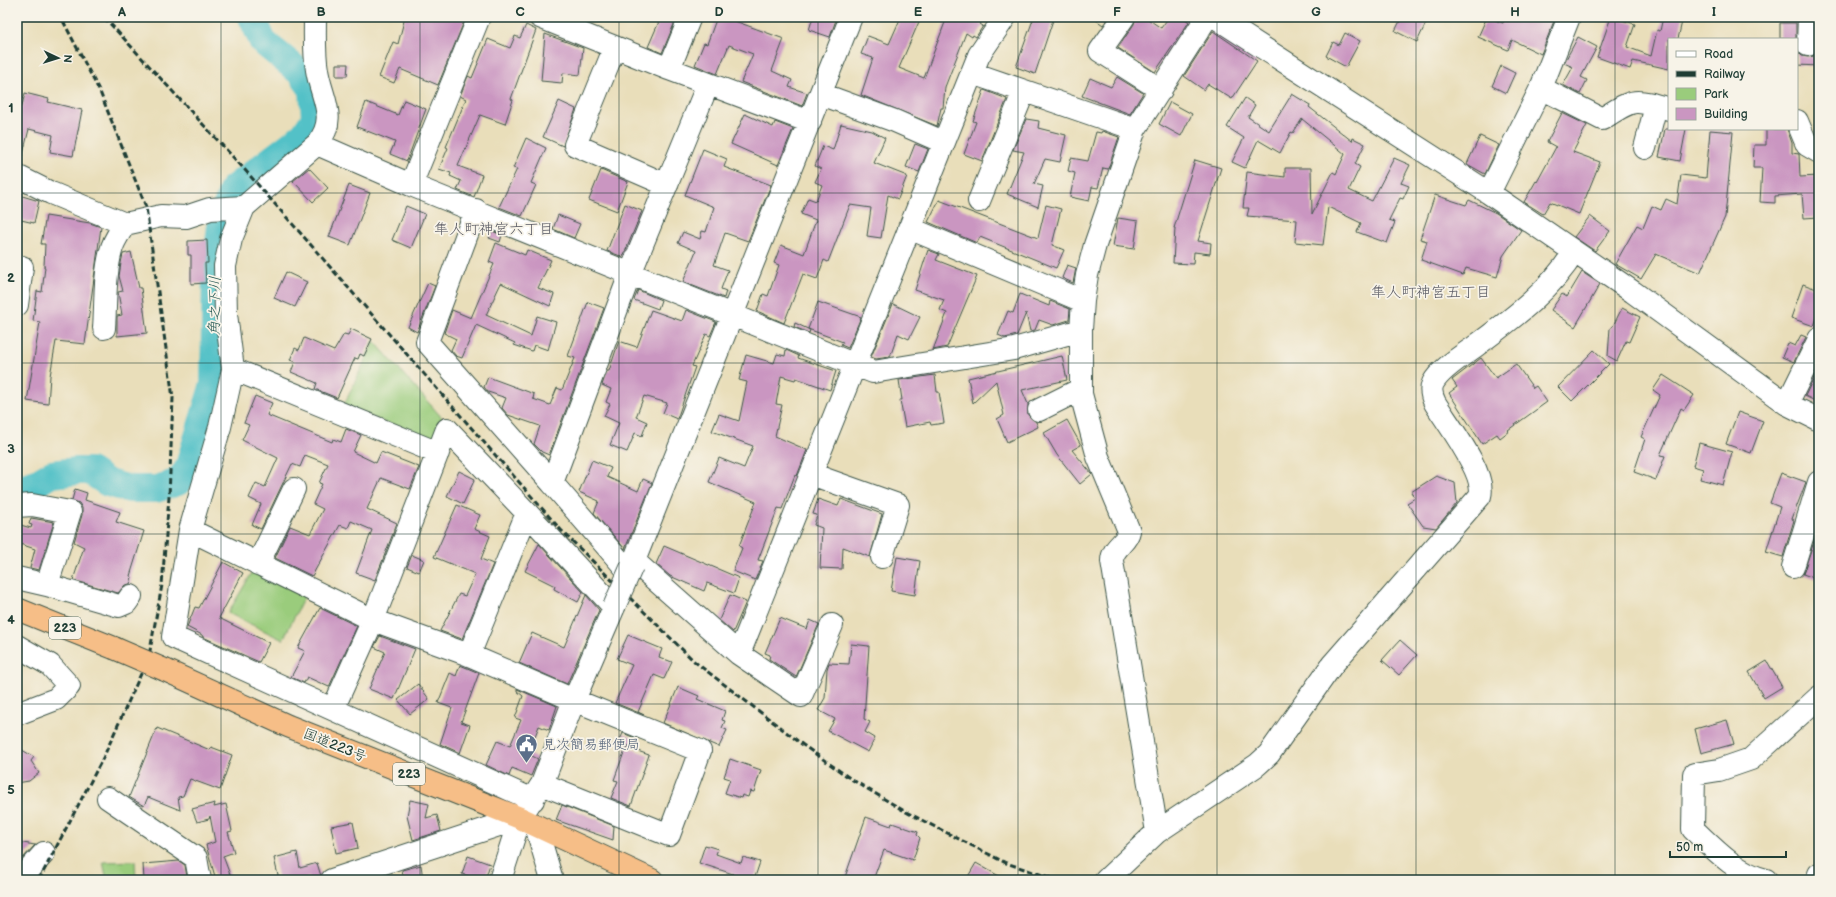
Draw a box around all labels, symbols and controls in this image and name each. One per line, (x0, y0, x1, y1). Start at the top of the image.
text: A (117, 4, 126, 20)
text: B (316, 4, 326, 20)
text: C (515, 4, 525, 20)
text: D (714, 4, 724, 20)
text: E (914, 4, 923, 20)
text: F (1113, 4, 1121, 20)
text: G (1311, 4, 1321, 20)
text: H (1510, 4, 1520, 20)
text: I (1712, 4, 1716, 20)
north arrow (38, 38, 78, 78)
legend (1668, 38, 1798, 130)
text: Road (1704, 47, 1733, 62)
text: N (61, 54, 74, 63)
text: Railway (1704, 67, 1746, 82)
text: Park (1704, 87, 1728, 102)
text: 1 (8, 100, 14, 116)
text: Building (1704, 107, 1748, 122)
district label: 隼人町神宮六丁目 (434, 220, 554, 239)
text: 2 (7, 270, 15, 286)
water label: 角之下川 (205, 276, 225, 336)
district label: 隼人町神宮五丁目 (1371, 283, 1491, 302)
text: 3 (7, 441, 15, 457)
text: 4 (7, 612, 15, 628)
road number: 223 (49, 617, 81, 639)
street label: 国道223号 (301, 725, 369, 765)
public building icon: 見次簡易郵便局 (514, 731, 540, 764)
place label: 見次簡易郵便局 (542, 736, 640, 753)
road number: 223 (393, 763, 425, 785)
text: 5 (7, 782, 15, 798)
scale bar (1670, 833, 1786, 859)
text: 50 m (1676, 840, 1703, 855)

